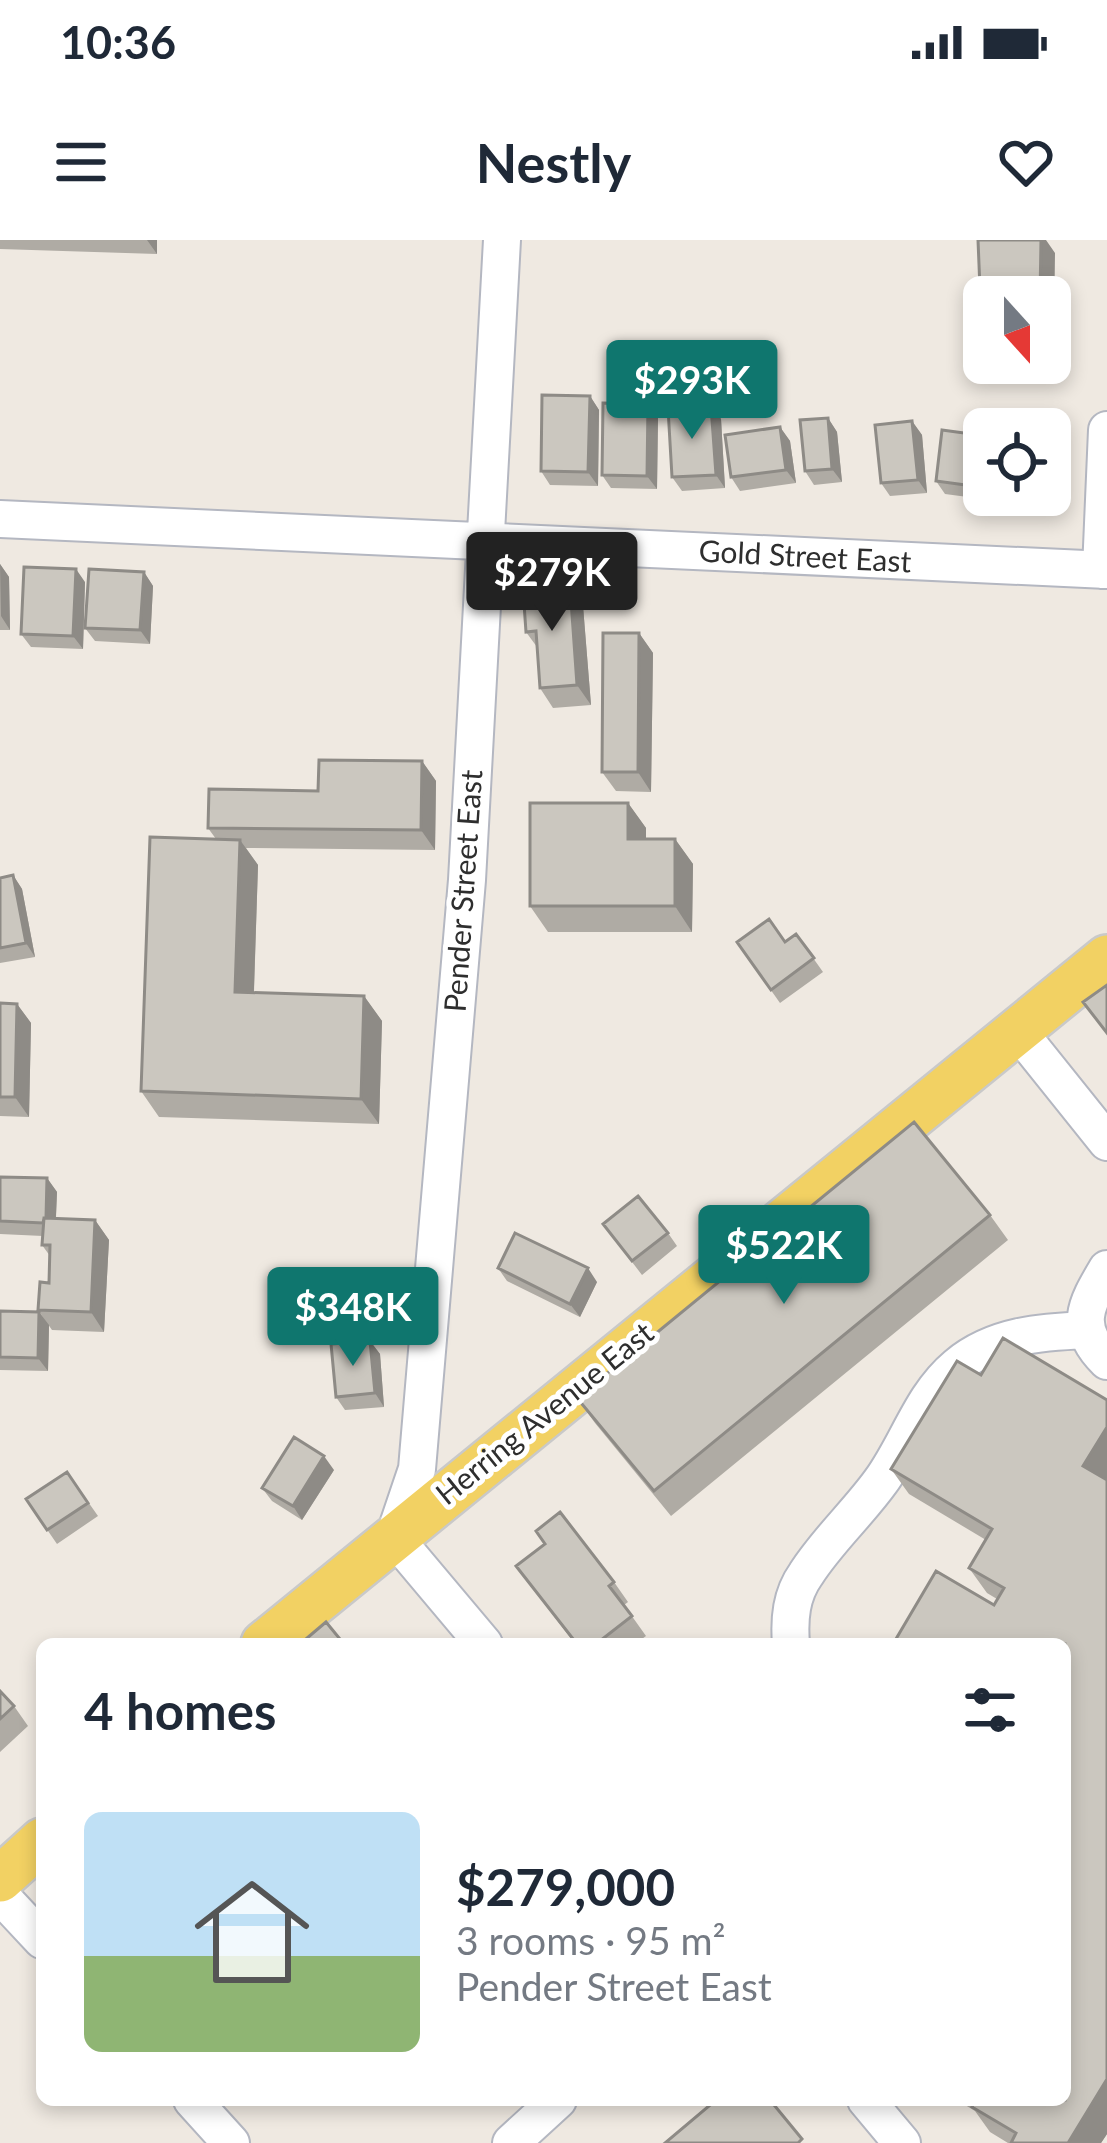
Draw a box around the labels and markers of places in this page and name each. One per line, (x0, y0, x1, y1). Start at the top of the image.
pin: $293K (608, 340, 776, 442)
pin: $279K (468, 532, 636, 634)
pin: $522K (700, 1205, 868, 1307)
pin: $348K (269, 1267, 437, 1369)

